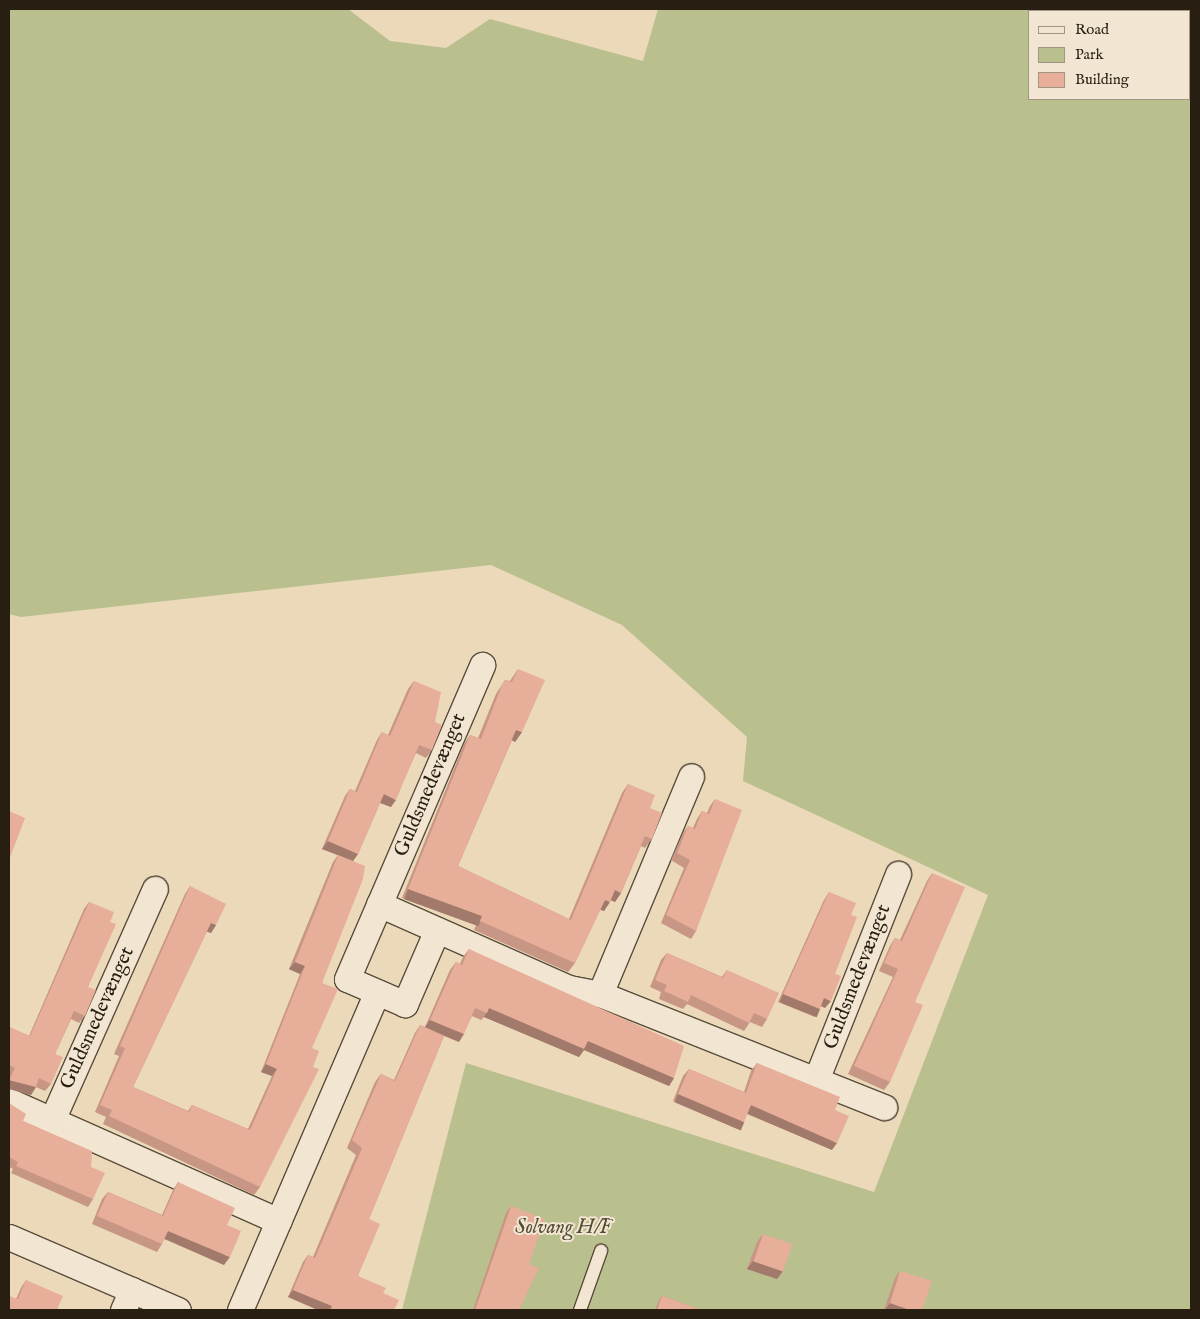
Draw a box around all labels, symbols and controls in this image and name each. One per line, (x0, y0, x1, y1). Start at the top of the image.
legend (1028, 10, 1190, 100)
text: Road (1075, 20, 1109, 39)
text: Park (1075, 45, 1104, 64)
text: Building (1075, 70, 1129, 89)
street label: Guldsmedevænget (389, 710, 471, 860)
street label: Guldsmedevænget (818, 901, 896, 1053)
street label: Guldsmedevænget (55, 943, 139, 1093)
park label: Solvang H/F (515, 1215, 611, 1239)

